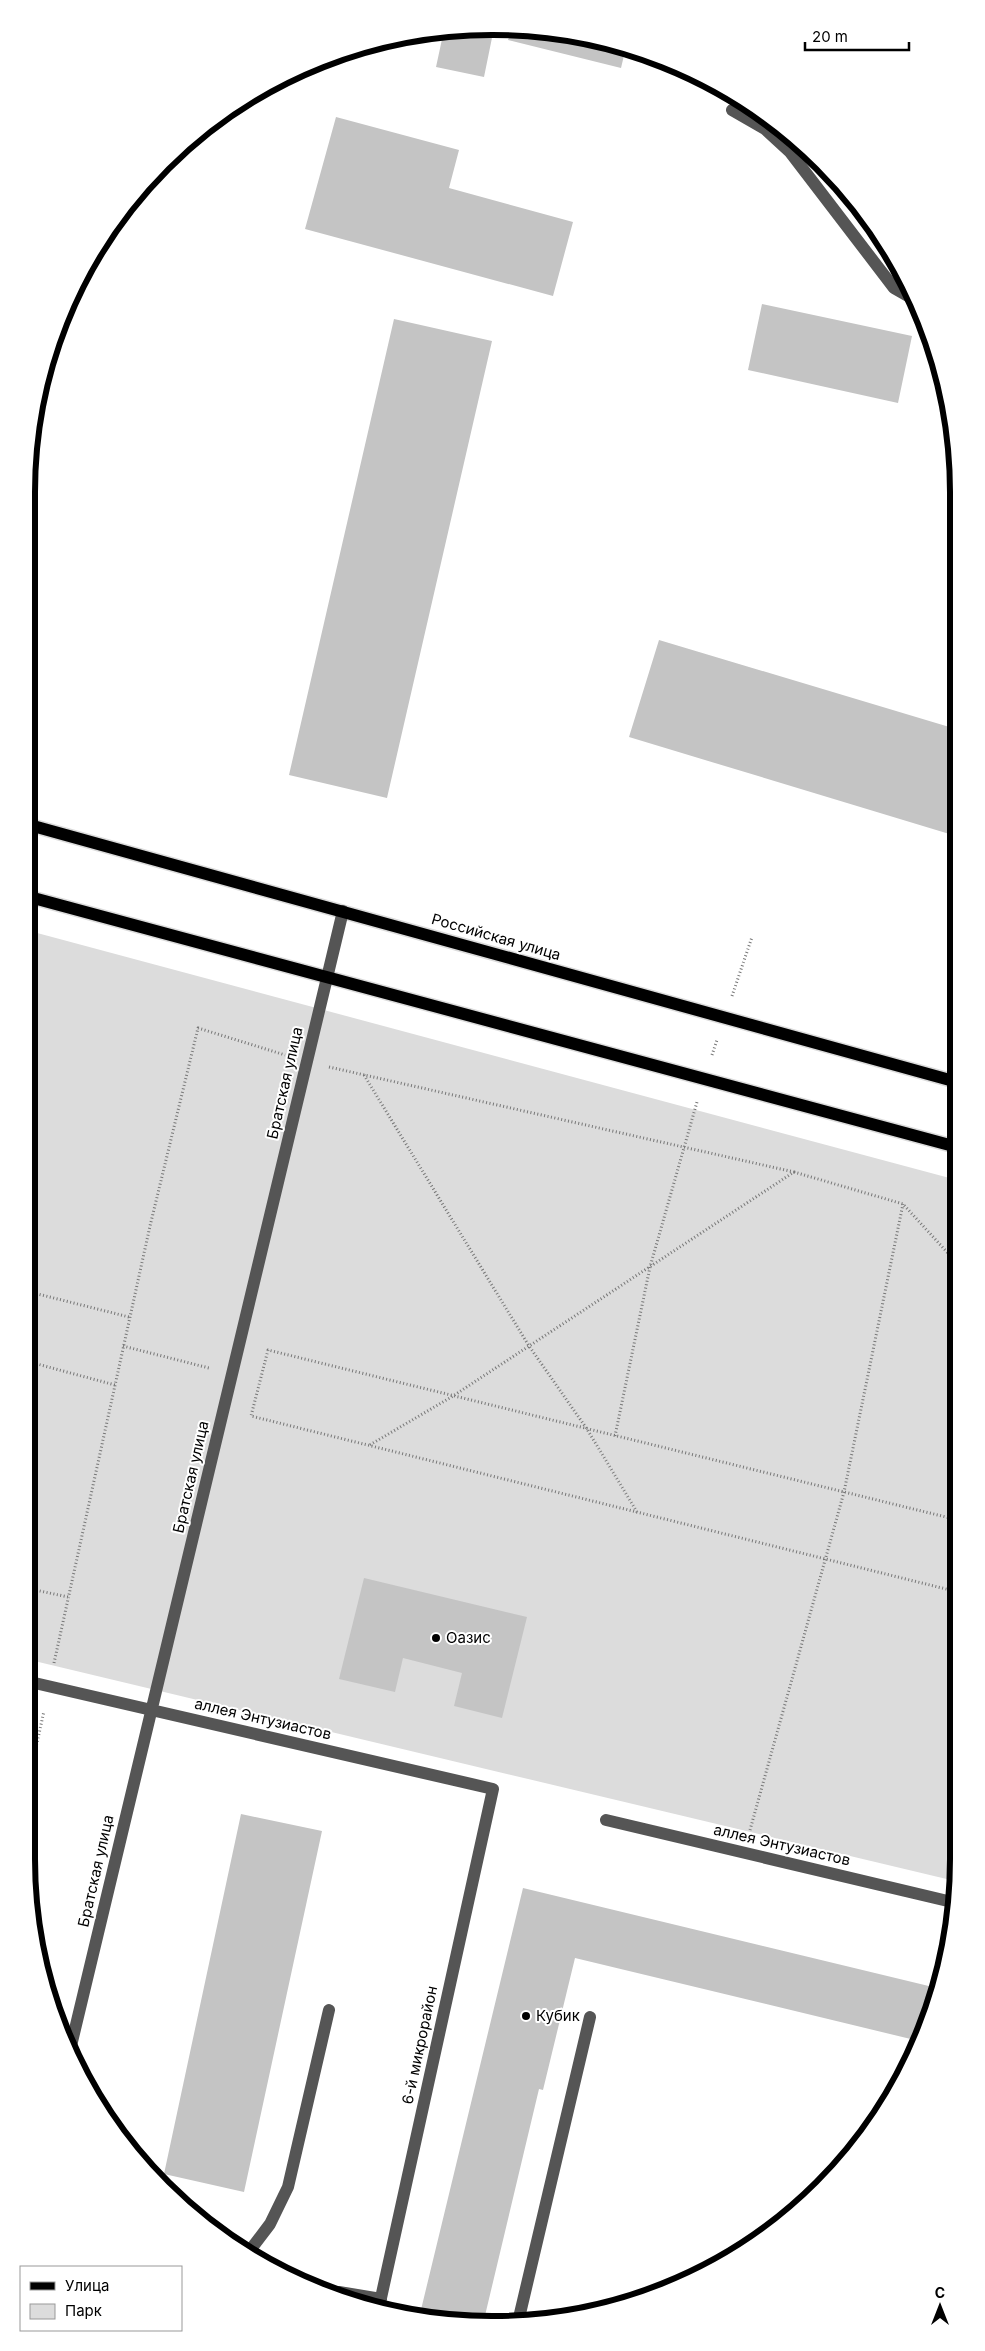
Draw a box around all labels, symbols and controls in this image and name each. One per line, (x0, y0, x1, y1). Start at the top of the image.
scale bar (805, 20, 909, 52)
text: 20 m (812, 27, 848, 46)
street label: Российская улица (429, 909, 563, 964)
street label: Братская улица (262, 1025, 307, 1141)
street label: Братская улица (168, 1419, 213, 1535)
place label: Оазис (446, 1628, 491, 1647)
marker: Оазис (430, 1632, 442, 1644)
street label: аллея Энтузиастов (193, 1694, 333, 1743)
street label: Братская улица (73, 1813, 118, 1929)
street label: аллея Энтузиастов (712, 1820, 852, 1869)
street label: 6-й микрорайон (398, 1984, 441, 2106)
place label: Кубик (536, 2006, 580, 2025)
marker: Кубик (520, 2010, 532, 2022)
legend (20, 2266, 182, 2331)
text: Улица (65, 2276, 109, 2295)
north arrow (915, 2281, 965, 2331)
text: С (935, 2284, 945, 2301)
text: Парк (65, 2301, 102, 2320)

